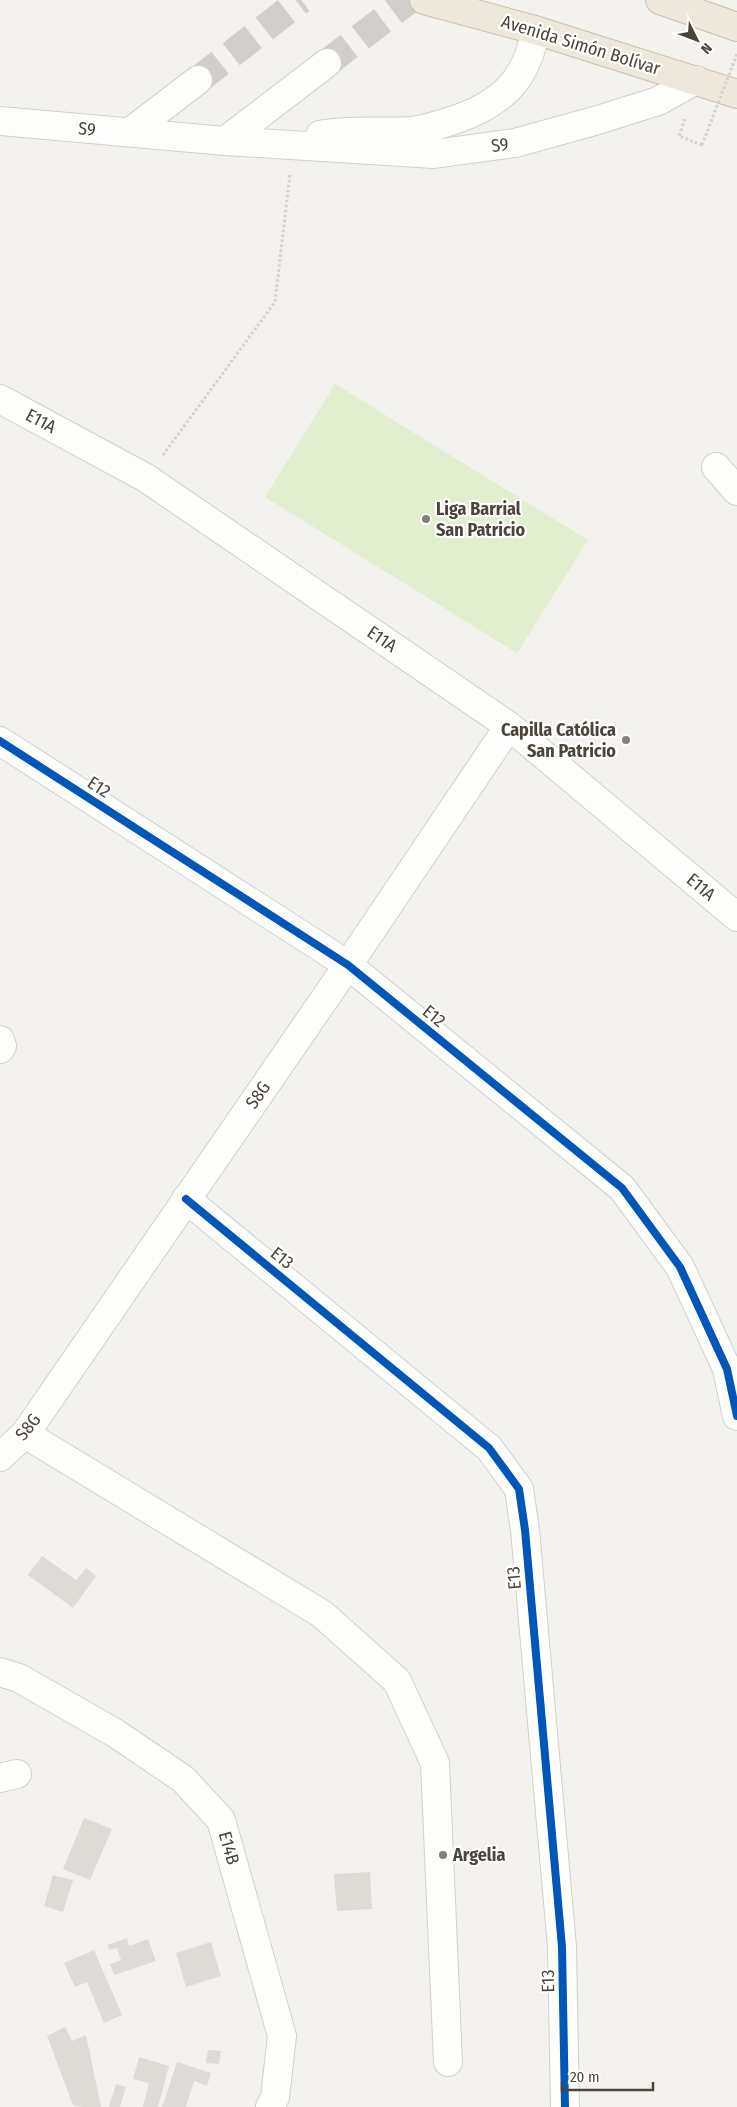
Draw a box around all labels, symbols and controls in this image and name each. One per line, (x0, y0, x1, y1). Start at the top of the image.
street label: Avenida Simón Bolívar (499, 10, 664, 80)
north arrow (672, 15, 722, 65)
text: N (697, 40, 715, 57)
street label: S9 (77, 117, 97, 141)
street label: S9 (490, 133, 510, 157)
street label: E11A (22, 404, 60, 438)
place label: Liga Barrial San Patricio (436, 498, 525, 541)
marker: Liga Barrial San Patricio (420, 513, 432, 525)
street label: E11A (363, 621, 402, 657)
place label: Capilla Católica San Patricio (501, 719, 616, 762)
marker: Capilla Católica San Patricio (620, 734, 632, 746)
street label: E12 (83, 772, 115, 803)
street label: E11A (682, 869, 720, 906)
street label: E12 (418, 1000, 450, 1032)
street label: S8G (241, 1077, 275, 1113)
street label: E13 (266, 1242, 298, 1274)
street label: S8G (11, 1409, 45, 1445)
street label: E13 (502, 1566, 526, 1590)
street label: E14B (214, 1829, 244, 1867)
place label: Argelia (452, 1844, 505, 1866)
marker: Argelia (437, 1849, 449, 1861)
street label: E13 (537, 1969, 559, 1993)
scale bar (562, 2060, 653, 2092)
text: 20 m (570, 2068, 600, 2086)

